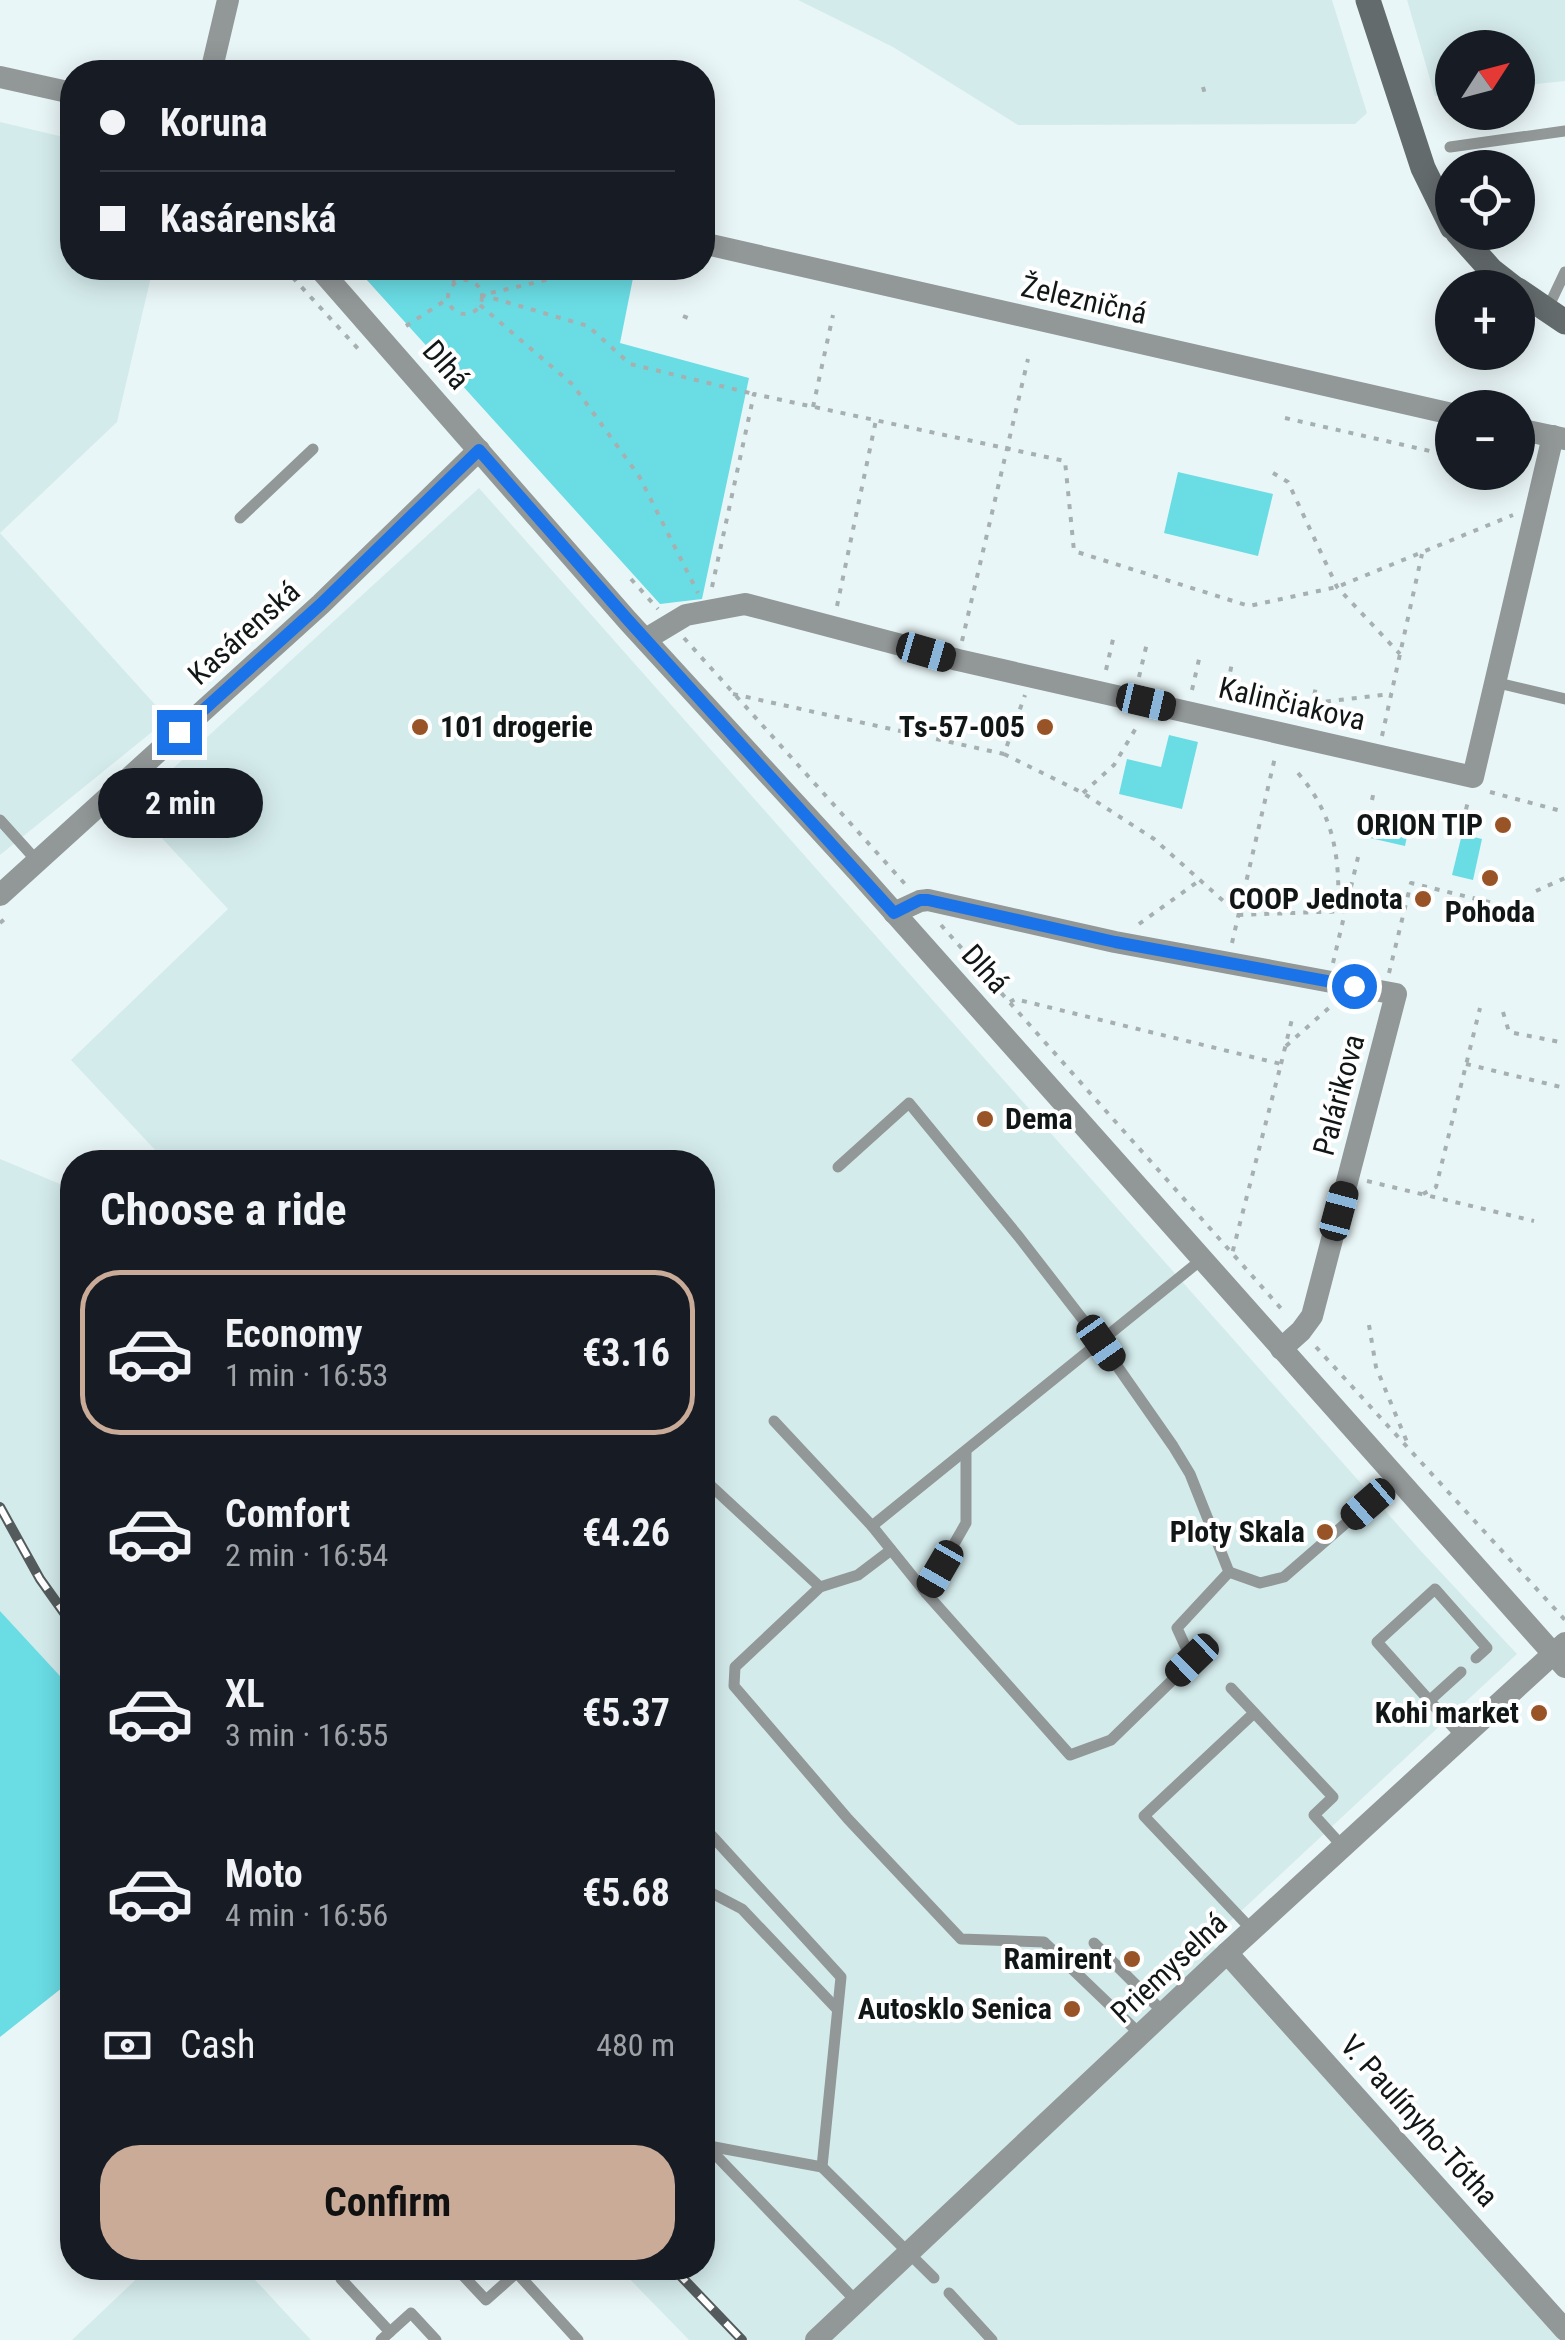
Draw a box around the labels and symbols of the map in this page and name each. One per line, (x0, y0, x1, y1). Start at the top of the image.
north arrow (1435, 30, 1535, 130)
street label: Železničná (1018, 268, 1150, 331)
street label: Dlhá (416, 333, 477, 396)
street label: Kasárenská (181, 574, 307, 692)
car (893, 629, 959, 675)
street label: Kalinčiakova (1215, 670, 1369, 737)
car (1113, 681, 1179, 723)
place label: 101 drogerie (440, 709, 593, 744)
place label: Ts-57-005 (899, 709, 1025, 744)
route end (157, 710, 202, 755)
marker: 101 drogerie (409, 716, 431, 738)
marker: Ts-57-005 (1034, 716, 1056, 738)
callout: 2 min (96, 767, 262, 837)
place label: ORION TIP (1356, 807, 1483, 842)
marker: ORION TIP (1492, 814, 1514, 836)
marker: Pohoda (1479, 867, 1501, 889)
place label: COOP Jednota (1229, 881, 1403, 916)
marker: COOP Jednota (1412, 888, 1434, 910)
place label: Pohoda (1445, 894, 1535, 929)
street label: Dlhá (955, 937, 1016, 1000)
route start (1332, 964, 1377, 1009)
street label: Palárikova (1306, 1031, 1371, 1159)
place label: Dema (1005, 1101, 1073, 1136)
marker: Dema (974, 1108, 996, 1130)
car (1317, 1178, 1361, 1244)
car (1072, 1310, 1130, 1376)
car (1336, 1473, 1400, 1535)
place label: Ploty Skala (1170, 1514, 1305, 1549)
marker: Ploty Skala (1314, 1521, 1336, 1543)
car (912, 1536, 968, 1602)
car (1160, 1628, 1224, 1692)
place label: Kohi market (1375, 1695, 1519, 1730)
marker: Kohi market (1528, 1702, 1550, 1724)
street label: Priemyselná (1104, 1905, 1234, 2030)
place label: Ramirent (1003, 1941, 1112, 1976)
marker: Ramirent (1121, 1948, 1143, 1970)
place label: Autosklo Senica (858, 1991, 1052, 2026)
marker: Autosklo Senica (1061, 1998, 1083, 2020)
street label: V. Paulínyho-Tótha (1333, 2028, 1506, 2214)

